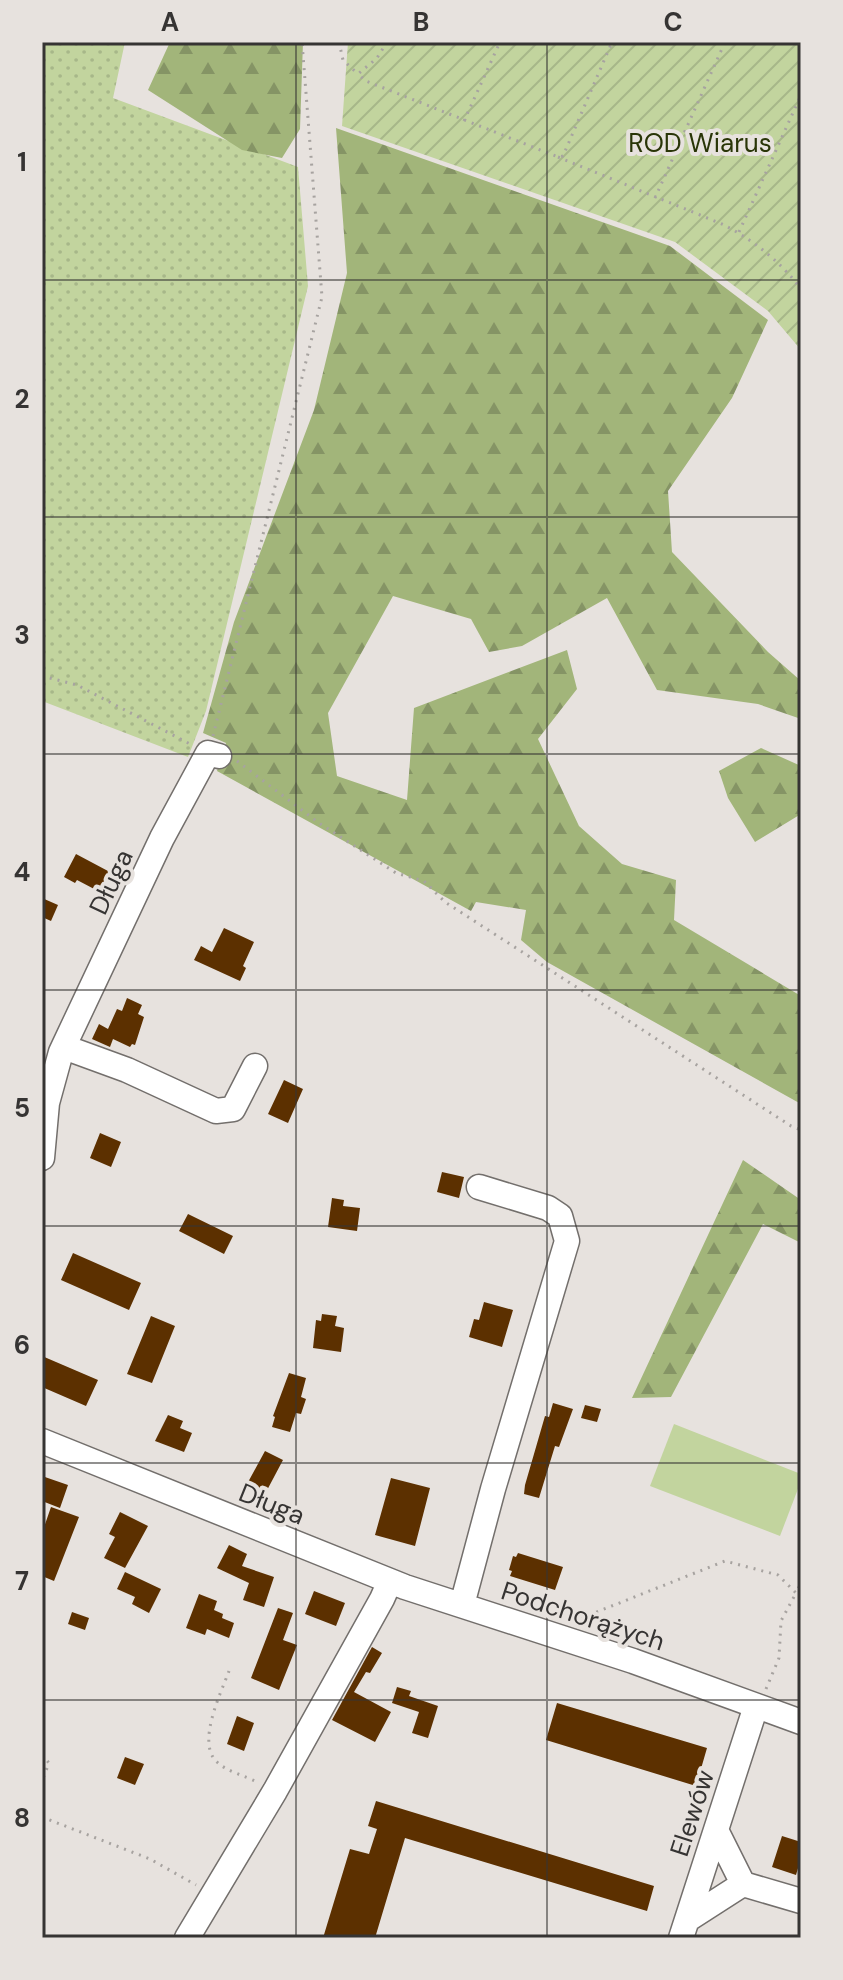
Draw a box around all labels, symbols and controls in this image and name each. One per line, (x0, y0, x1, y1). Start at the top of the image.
text: A (161, 5, 179, 39)
text: B (413, 5, 429, 39)
text: C (663, 5, 683, 39)
park label: ROD Wiarus (628, 126, 772, 160)
text: 1 (17, 145, 27, 179)
text: 2 (14, 382, 30, 416)
text: 3 (14, 618, 30, 652)
street label: Długa (81, 844, 141, 920)
text: 4 (14, 855, 30, 889)
text: 5 (14, 1091, 30, 1125)
text: 6 (14, 1328, 30, 1362)
street label: Długa (234, 1476, 310, 1532)
text: 7 (15, 1564, 29, 1598)
street label: Podchorążych (497, 1574, 669, 1658)
street label: Elewów (662, 1765, 722, 1861)
text: 8 (14, 1801, 30, 1835)

